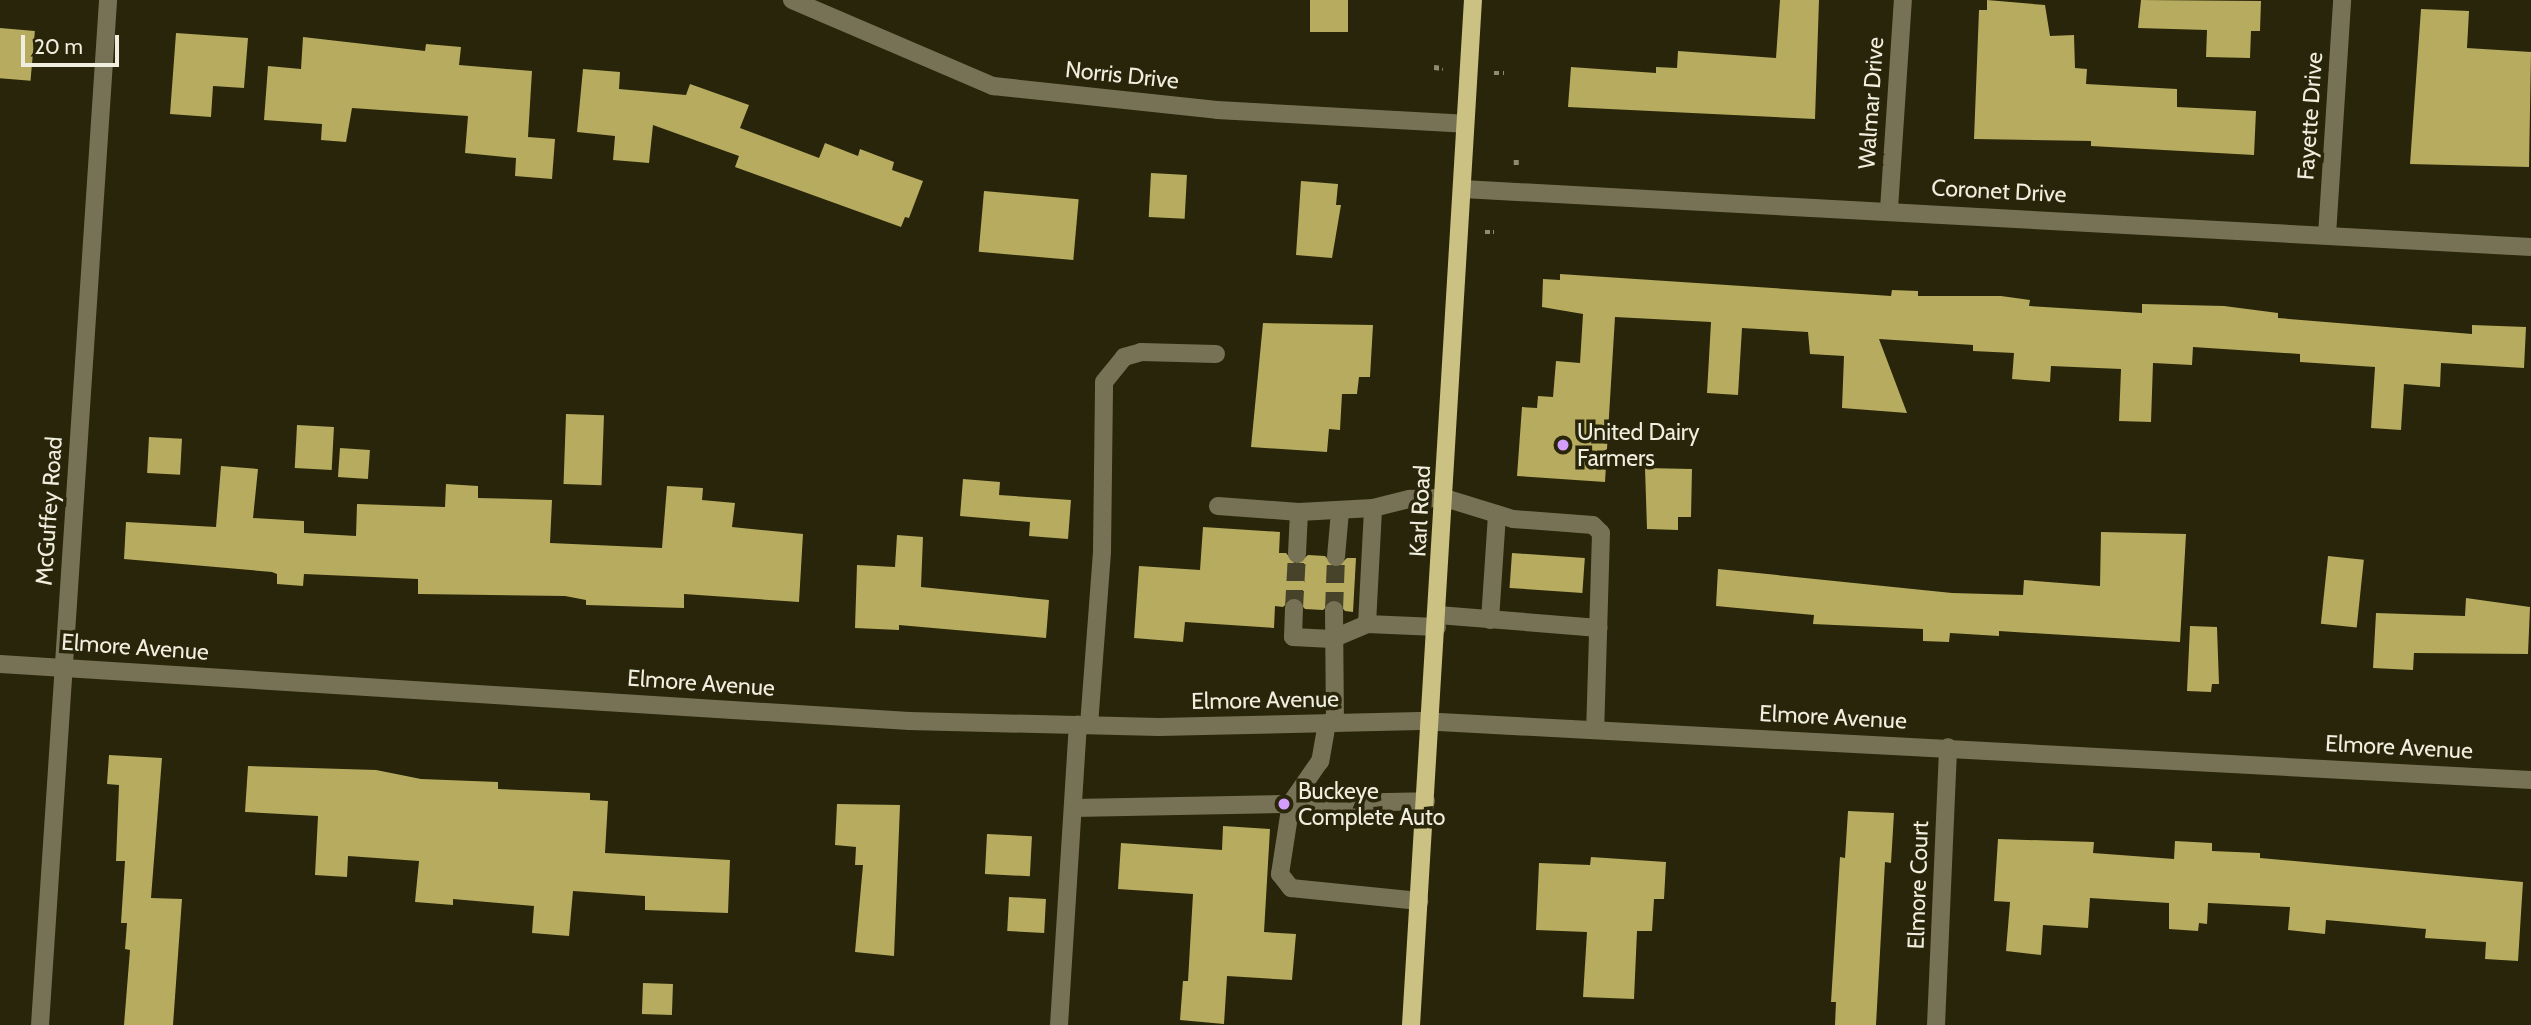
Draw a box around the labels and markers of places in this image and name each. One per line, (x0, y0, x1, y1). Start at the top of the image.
place label: United Dairy Farmers (1577, 418, 1700, 472)
marker: United Dairy Farmers (1555, 437, 1571, 453)
place label: Buckeye Complete Auto (1298, 777, 1445, 831)
marker: Buckeye Complete Auto (1276, 796, 1292, 812)

